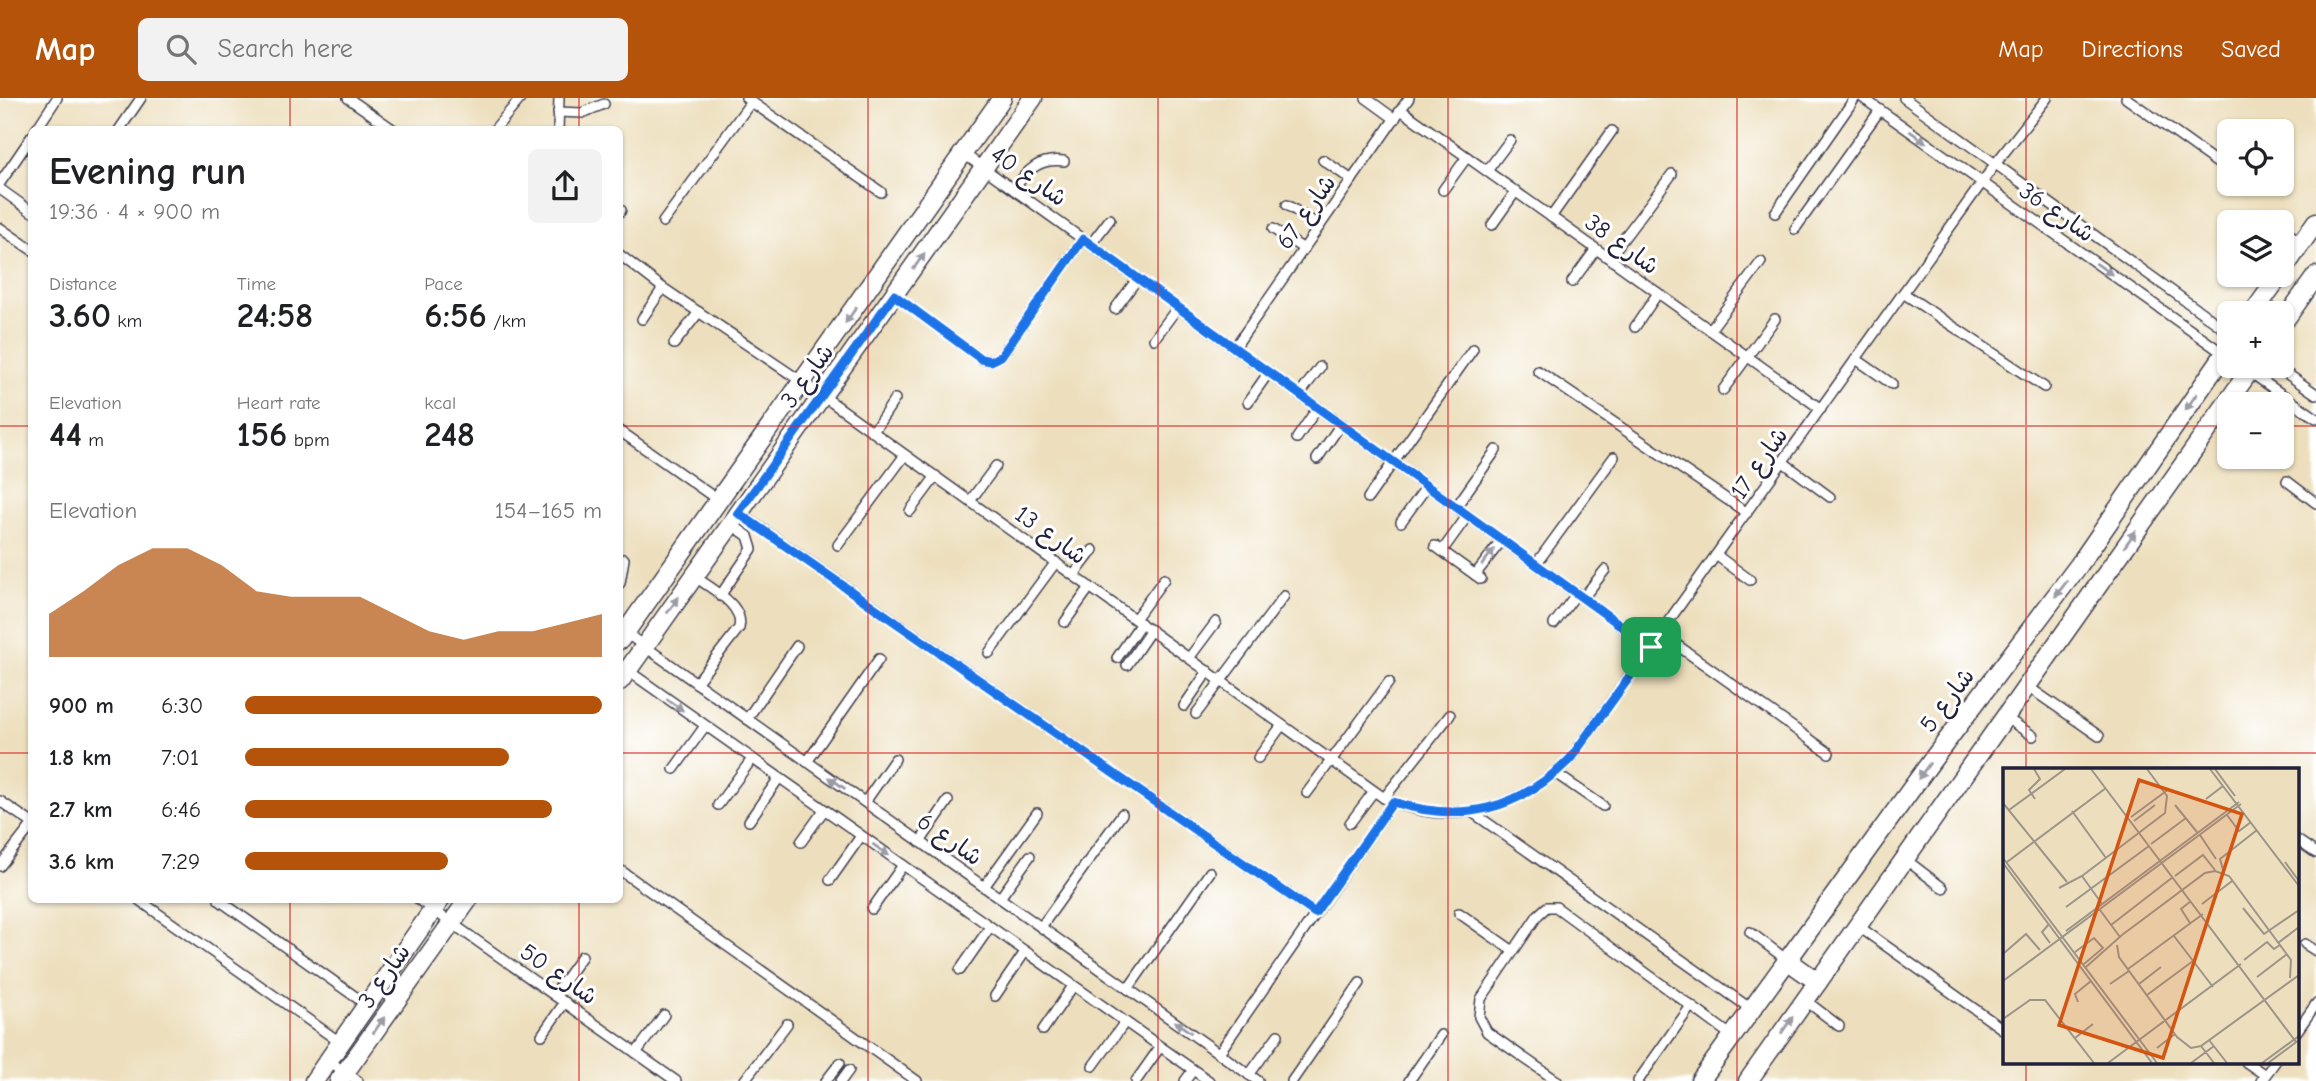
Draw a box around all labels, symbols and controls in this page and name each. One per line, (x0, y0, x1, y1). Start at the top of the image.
search box (138, 18, 628, 81)
text: Map (35, 30, 96, 68)
icon: search (162, 30, 200, 68)
text: Search here (218, 34, 353, 64)
text: Map (1998, 35, 2044, 63)
text: Directions (2082, 35, 2183, 63)
text: Saved (2221, 35, 2281, 63)
map controls (2217, 119, 2294, 469)
button: locate (2217, 119, 2294, 196)
one-way arrow (1909, 130, 1927, 144)
street label: شارع 40 (984, 140, 1072, 215)
button: share (528, 149, 602, 223)
text: Evening run (49, 150, 246, 194)
street label: شارع 67 (1270, 169, 1344, 256)
street label: شارع 36 (2012, 176, 2100, 250)
text: 19:36 · 4 × 900 m (49, 198, 220, 225)
street label: شارع 38 (1578, 208, 1664, 283)
button: layers (2217, 210, 2294, 287)
one-way arrow (912, 252, 926, 270)
one-way arrow (2095, 262, 2113, 276)
text: Distance (49, 273, 117, 295)
text: Time (237, 273, 276, 295)
text: Pace (424, 273, 463, 295)
text: 3.60 (49, 295, 111, 336)
text: 24:58 (237, 295, 313, 336)
text: 6:56 (424, 295, 487, 336)
button: + (2217, 301, 2294, 378)
one-way arrow (844, 306, 858, 324)
text: km (111, 310, 142, 332)
text: /km (487, 310, 526, 332)
street label: شارع 3 (774, 339, 842, 415)
text: Elevation (49, 392, 122, 414)
text: Heart rate (237, 392, 320, 414)
text: kcal (424, 392, 456, 414)
button: − (2217, 392, 2294, 469)
one-way arrow (2184, 393, 2198, 411)
text: 44 (49, 414, 82, 455)
text: 156 (237, 414, 287, 455)
text: 248 (424, 414, 475, 455)
street label: شارع 17 (1724, 422, 1796, 506)
text: m (82, 429, 104, 451)
text: bpm (287, 429, 330, 451)
text: Elevation (49, 497, 137, 524)
text: 154–165 m (495, 497, 602, 524)
street label: شارع 13 (1008, 500, 1092, 573)
one-way arrow (2123, 530, 2137, 548)
one-way arrow (1481, 548, 1495, 566)
one-way arrow (2054, 580, 2068, 598)
one-way arrow (665, 596, 679, 614)
pin (1621, 617, 1681, 677)
icon: arrive (1632, 628, 1670, 666)
street label: شارع 5 (1914, 662, 1983, 739)
text: 900 m (49, 692, 114, 719)
text: 6:30 (161, 692, 203, 719)
one-way arrow (666, 697, 684, 711)
text: 1.8 km (49, 744, 112, 771)
text: 7:01 (161, 744, 199, 771)
one-way arrow (1917, 762, 1931, 780)
inset map (2003, 768, 2298, 1063)
one-way arrow (828, 776, 846, 790)
text: 2.7 km (49, 796, 113, 823)
text: 6:46 (161, 796, 201, 823)
street label: شارع 6 (910, 807, 988, 874)
one-way arrow (872, 843, 890, 857)
text: 3.6 km (49, 848, 114, 875)
text: 7:29 (161, 848, 200, 875)
street label: شارع 50 (513, 937, 603, 1013)
street label: شارع 3 (352, 938, 419, 1015)
one-way arrow (372, 1016, 386, 1034)
one-way arrow (1780, 1016, 1794, 1034)
one-way arrow (1174, 1020, 1192, 1034)

